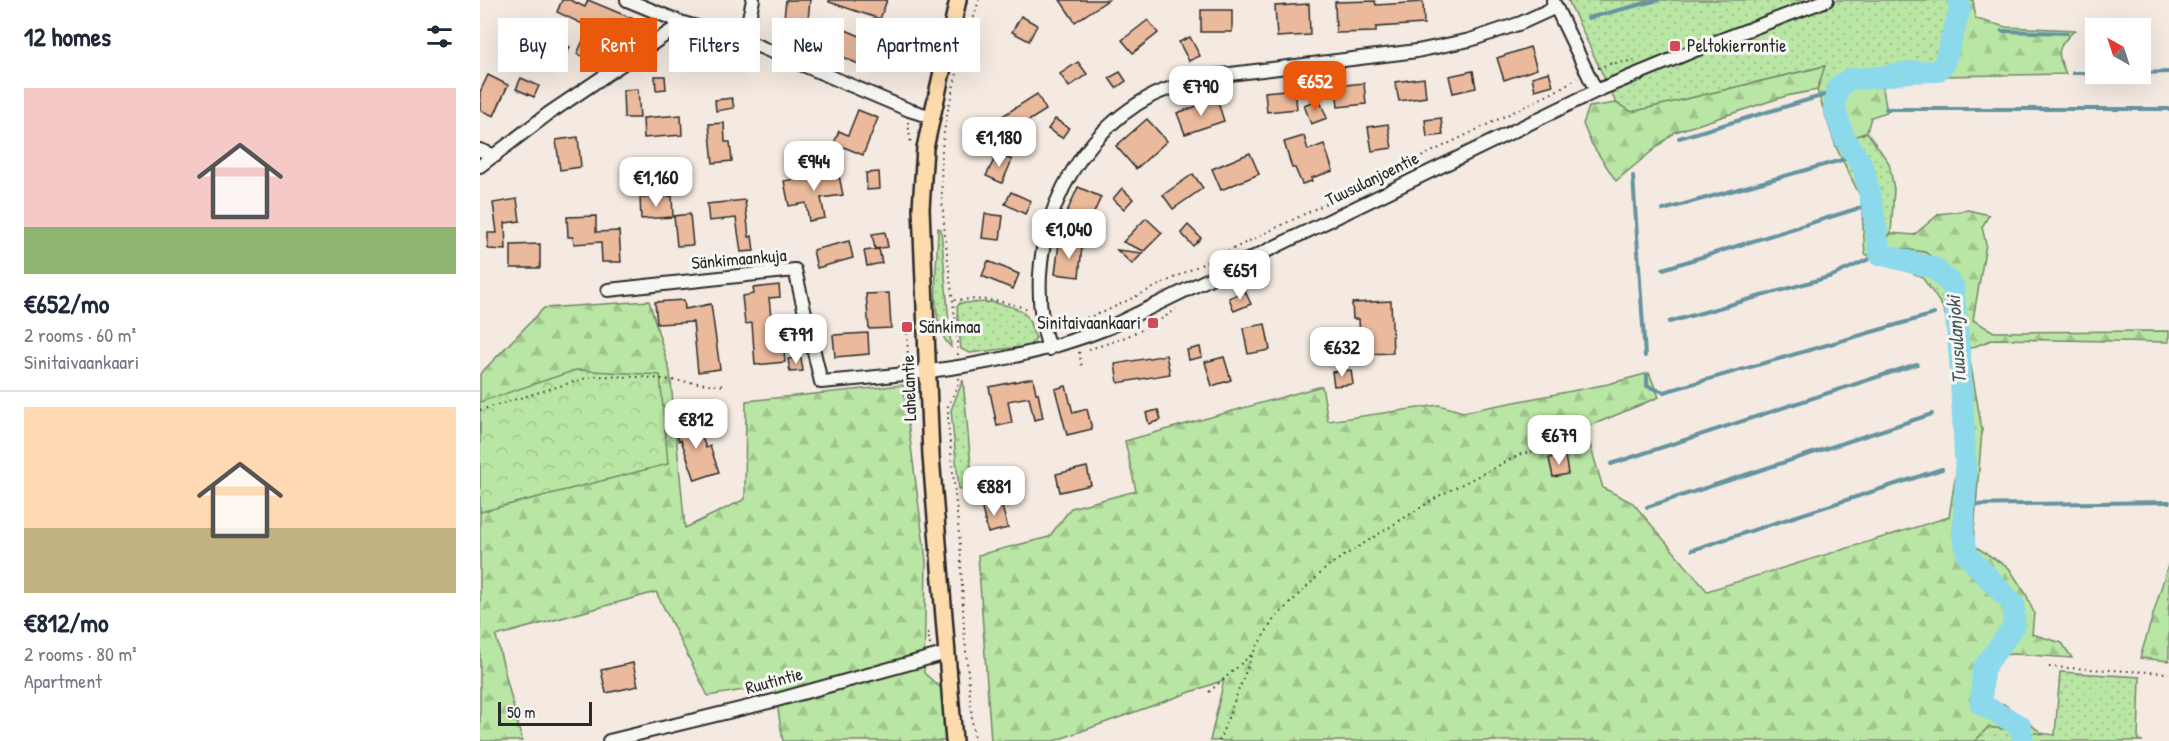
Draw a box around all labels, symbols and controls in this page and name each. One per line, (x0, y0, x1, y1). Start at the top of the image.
chip: Buy (498, 18, 568, 72)
chip: Rent (580, 18, 657, 72)
chip: Filters (669, 18, 760, 72)
chip: New (772, 18, 844, 72)
chip: Apartment (856, 18, 980, 72)
north arrow (2085, 18, 2151, 84)
map controls (2085, 18, 2151, 84)
text: 12 homes (24, 19, 111, 54)
icon: filters (423, 20, 456, 53)
place label: Peltokierrontie (1687, 33, 1786, 58)
marker: Peltokierrontie (1668, 39, 1682, 53)
pin: €652 (1279, 61, 1351, 112)
pin: €790 (1165, 66, 1237, 117)
text: €652 (1297, 67, 1333, 94)
text: €790 (1183, 72, 1219, 99)
pin: €1,180 (950, 117, 1048, 168)
text: €1,180 (976, 123, 1022, 150)
icon: home (186, 127, 294, 235)
pin: €944 (778, 141, 850, 192)
street label: Tuusulanjoentie (1321, 145, 1423, 212)
text: €944 (798, 147, 830, 174)
pin: €1,160 (607, 157, 705, 208)
text: €1,160 (633, 163, 679, 190)
pin: €1,040 (1020, 209, 1118, 260)
text: €1,040 (1046, 215, 1092, 242)
street label: Sänkimaankuja (690, 242, 788, 275)
pin: €651 (1204, 250, 1276, 301)
text: €651 (1223, 256, 1257, 283)
text: €652/mo (24, 286, 109, 321)
water label: Tuusulanjoki (1939, 292, 1972, 385)
place label: Sinitaivaankaari (1037, 310, 1141, 335)
pin: €791 (760, 314, 832, 365)
place label: Sänkimaa (919, 314, 980, 339)
marker: Sinitaivaankaari (1146, 316, 1160, 330)
text: €791 (779, 320, 813, 347)
marker: Sänkimaa (900, 320, 914, 334)
text: 2 rooms · 60 m² (24, 321, 136, 348)
pin: €632 (1306, 327, 1378, 378)
text: €632 (1324, 333, 1360, 360)
text: Sinitaivaankaari (24, 348, 139, 375)
street label: Lahelantie (895, 355, 922, 421)
pin: €812 (660, 399, 732, 450)
text: €812 (679, 405, 713, 432)
pin: €679 (1523, 415, 1595, 466)
text: €679 (1542, 421, 1576, 448)
icon: home (186, 446, 294, 554)
pin: €881 (958, 466, 1030, 517)
text: €881 (977, 472, 1011, 499)
text: €812/mo (24, 605, 109, 640)
text: 2 rooms · 80 m² (24, 640, 137, 667)
street label: Ruutintie (742, 661, 805, 700)
text: Apartment (24, 667, 102, 694)
scale bar (498, 699, 592, 726)
text: 50 m (507, 701, 536, 723)

